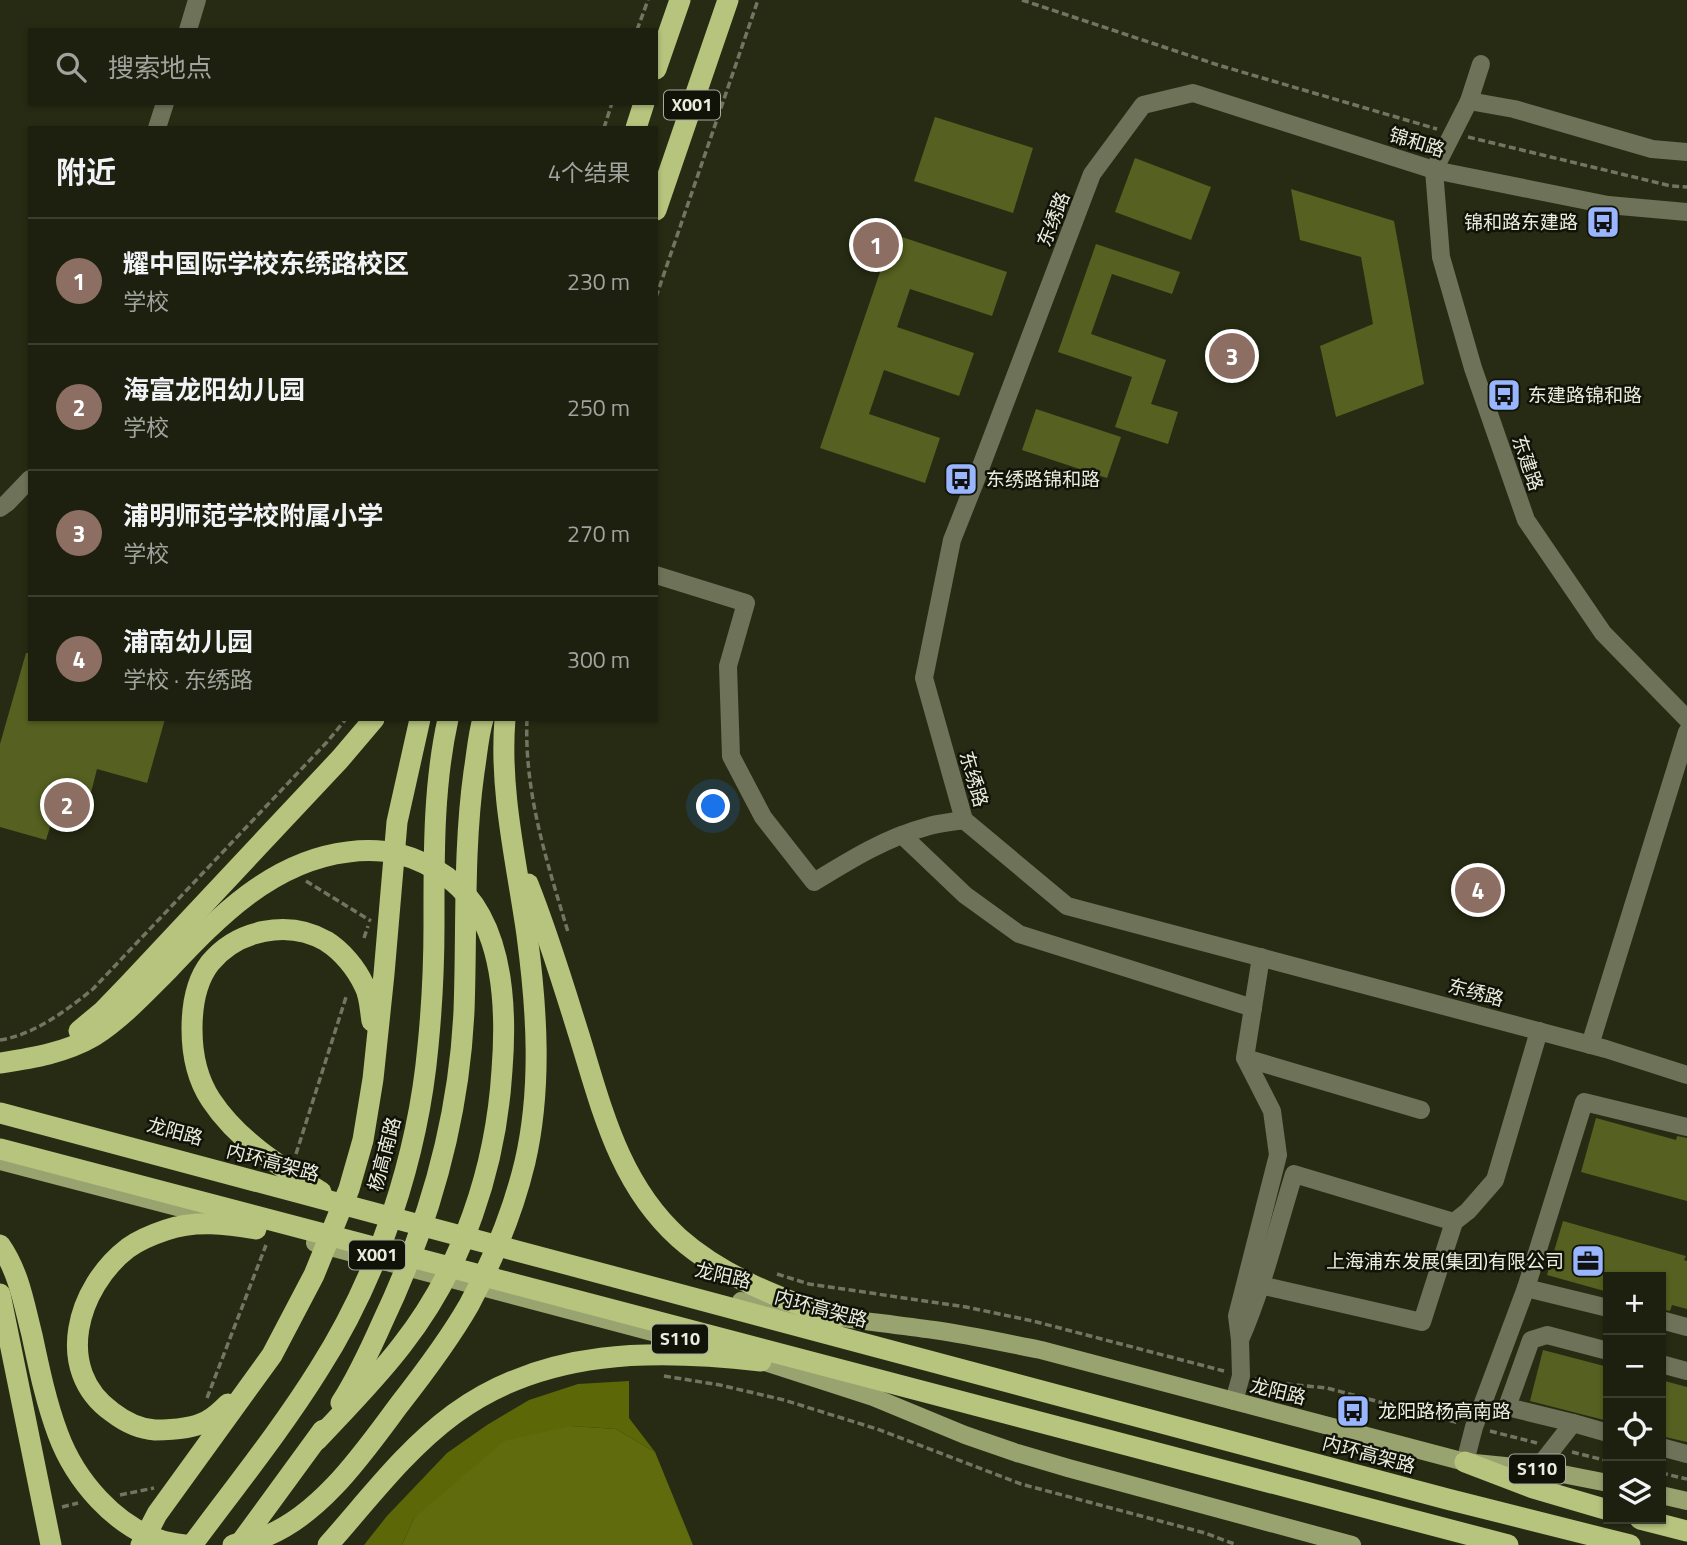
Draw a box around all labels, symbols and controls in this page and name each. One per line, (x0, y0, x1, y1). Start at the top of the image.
search box (28, 28, 658, 105)
icon: search (52, 48, 90, 86)
text: 搜索地点 (108, 48, 212, 87)
road number: X001 (664, 90, 720, 120)
street label: 锦和路 (1386, 119, 1449, 164)
text: 附近 (56, 149, 116, 195)
text: 4个结果 (548, 155, 630, 190)
street label: 东绣路 (1029, 187, 1076, 251)
bus stop icon: 锦和路东建路 (1584, 203, 1622, 241)
place label: 锦和路东建路 (1464, 207, 1578, 236)
pin: 1 (853, 219, 899, 271)
text: 耀中国际学校东绣路校区 (123, 244, 409, 283)
text: 1 (73, 264, 85, 299)
text: 230 m (567, 264, 630, 299)
text: 学校 (123, 284, 169, 319)
pin: 3 (1209, 330, 1255, 382)
text: 海富龙阳幼儿园 (123, 370, 305, 409)
bus stop icon: 东建路锦和路 (1485, 376, 1523, 414)
place label: 东建路锦和路 (1528, 380, 1642, 409)
text: 2 (73, 390, 85, 425)
text: 250 m (567, 390, 630, 425)
text: 学校 (123, 410, 169, 445)
street label: 东建路 (1505, 431, 1551, 495)
bus stop icon: 东绣路锦和路 (942, 460, 980, 498)
place label: 东绣路锦和路 (986, 464, 1100, 493)
text: 浦明师范学校附属小学 (123, 496, 383, 535)
text: 3 (73, 516, 85, 551)
text: 270 m (567, 516, 630, 551)
text: 学校 (123, 536, 169, 571)
text: 浦南幼儿园 (123, 622, 253, 661)
text: 4 (73, 642, 85, 677)
text: 300 m (567, 642, 630, 677)
text: 学校 · 东绣路 (123, 662, 253, 697)
street label: 东绣路 (953, 747, 996, 810)
pin: 2 (44, 779, 90, 831)
your location (696, 789, 730, 823)
pin: 4 (1455, 864, 1501, 916)
street label: 东绣路 (1445, 970, 1507, 1013)
street label: 龙阳路 (144, 1109, 206, 1152)
street label: 杨高南路 (360, 1113, 407, 1194)
street label: 内环高架路 (223, 1135, 323, 1188)
road number: X001 (349, 1240, 405, 1270)
office icon: 上海浦东发展(集团)有限公司 (1569, 1242, 1607, 1280)
place label: 上海浦东发展(集团)有限公司 (1326, 1246, 1564, 1275)
street label: 龙阳路 (692, 1254, 754, 1295)
map controls (1603, 1272, 1666, 1524)
button: + (1603, 1272, 1666, 1335)
street label: 内环高架路 (771, 1281, 871, 1334)
road number: S110 (652, 1324, 708, 1354)
button: − (1603, 1335, 1666, 1398)
street label: 龙阳路 (1247, 1370, 1309, 1411)
bus stop icon: 龙阳路杨高南路 (1334, 1392, 1372, 1430)
place label: 龙阳路杨高南路 (1378, 1396, 1511, 1425)
button: locate (1603, 1398, 1666, 1461)
street label: 内环高架路 (1319, 1427, 1419, 1480)
road number: S110 (1509, 1454, 1565, 1484)
button: layers (1603, 1461, 1666, 1524)

